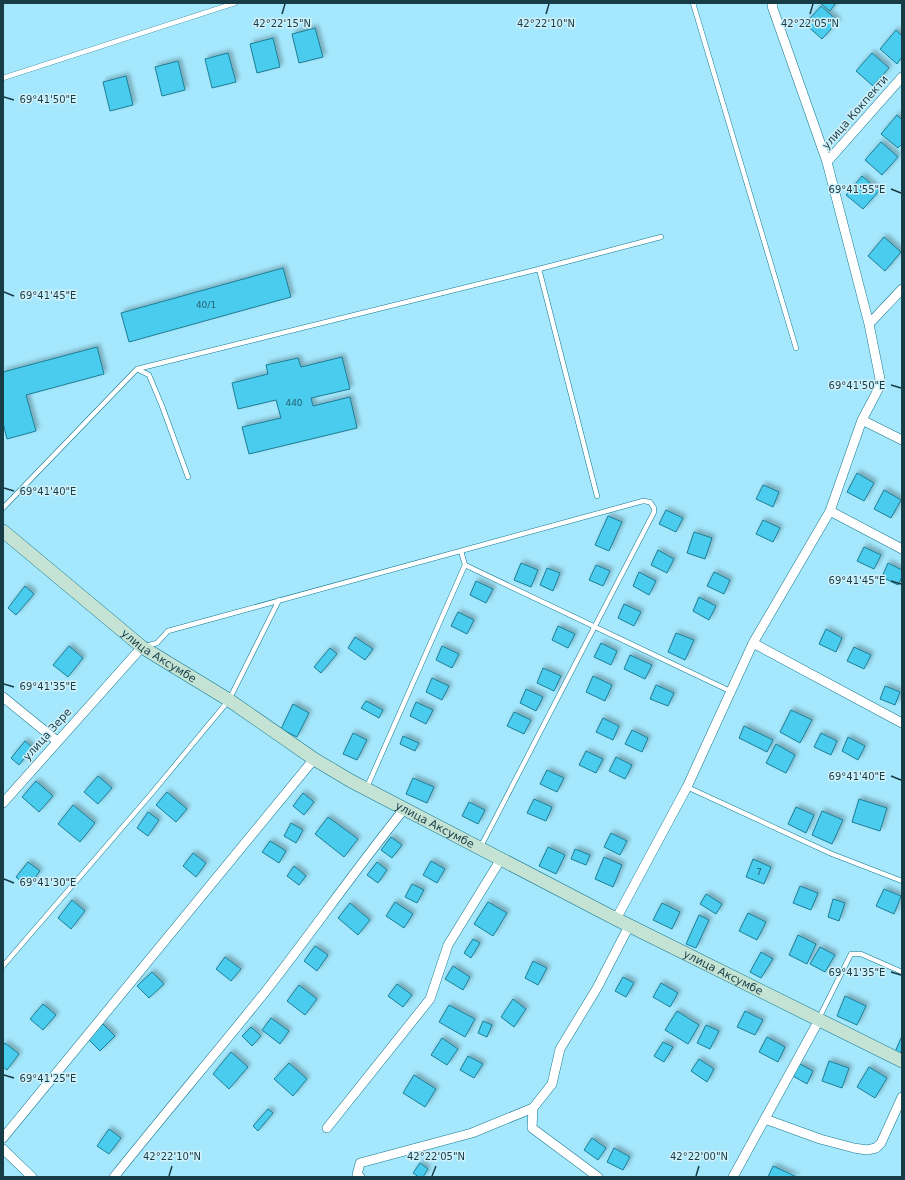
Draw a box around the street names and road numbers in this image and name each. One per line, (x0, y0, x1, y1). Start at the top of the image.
street label: улица Кокпекти (820, 73, 891, 152)
street label: улица Аксумбе (119, 627, 199, 686)
street label: улица Зере (20, 705, 74, 763)
street label: улица Аксумбе (393, 799, 476, 851)
street label: улица Аксумбе (681, 948, 765, 998)

